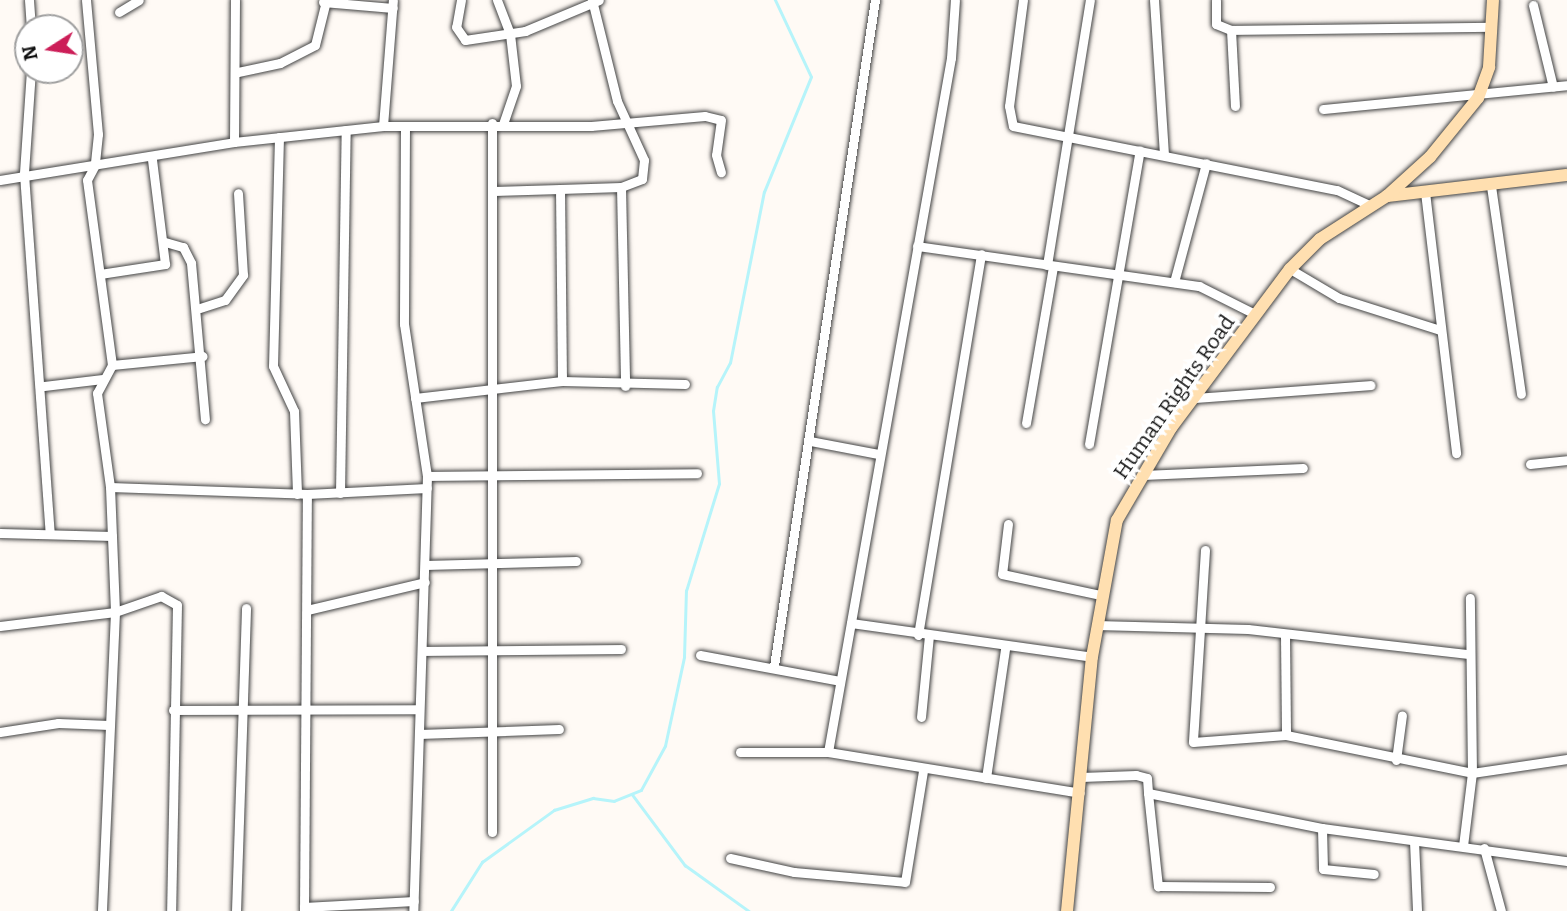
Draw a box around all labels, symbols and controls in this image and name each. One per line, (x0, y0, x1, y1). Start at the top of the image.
north arrow (14, 14, 84, 84)
text: N (17, 43, 43, 63)
street label: Human Rights Road (1108, 310, 1240, 484)

